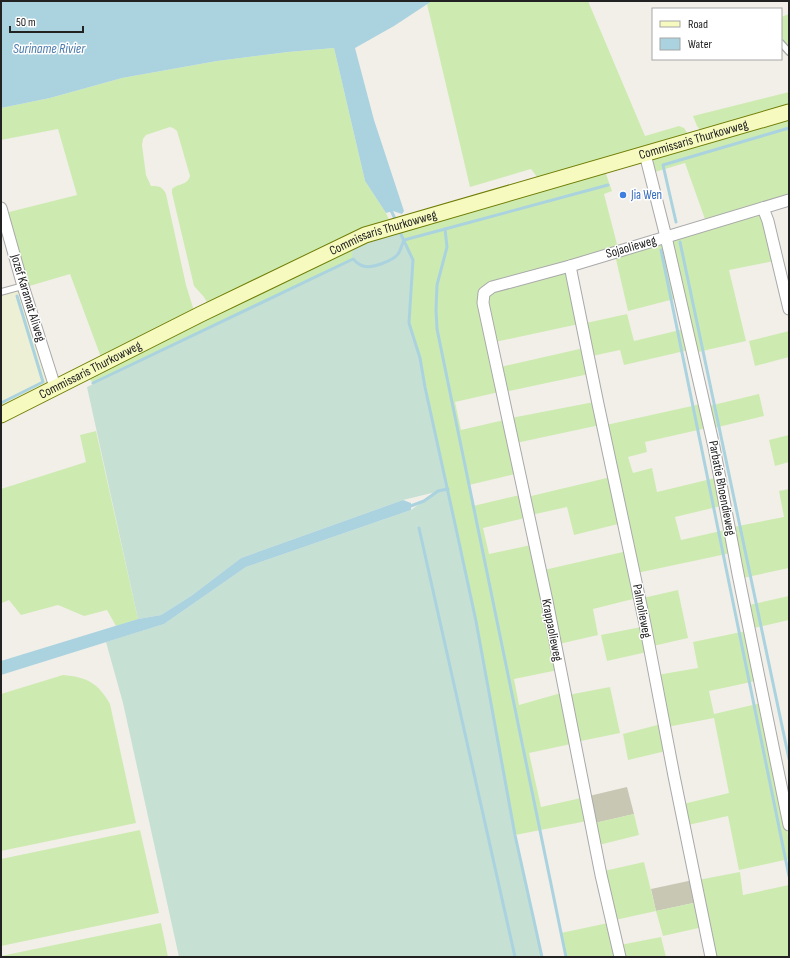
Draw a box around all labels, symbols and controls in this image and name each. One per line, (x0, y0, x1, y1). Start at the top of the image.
scale bar (10, 8, 83, 34)
legend (652, 8, 782, 60)
text: 50 m (16, 15, 36, 30)
text: Road (688, 17, 708, 32)
text: Water (688, 37, 712, 52)
water label: Suriname Rivier (13, 40, 86, 57)
street label: Commissaris Thurkowweg (637, 116, 750, 163)
place label: Jia Wen (630, 187, 662, 203)
marker: Jia Wen (618, 190, 628, 200)
street label: Commissaris Thurkowweg (327, 207, 439, 259)
street label: Sojaolieweg (604, 232, 658, 262)
street label: Jozef Karamat Aliweg (7, 251, 49, 344)
street label: Commissaris Thurkowweg (36, 337, 144, 402)
street label: Parbatie Bhoendieweg (705, 439, 739, 537)
street label: Palmolieweg (629, 583, 655, 639)
street label: Krappaolieweg (538, 597, 566, 663)

